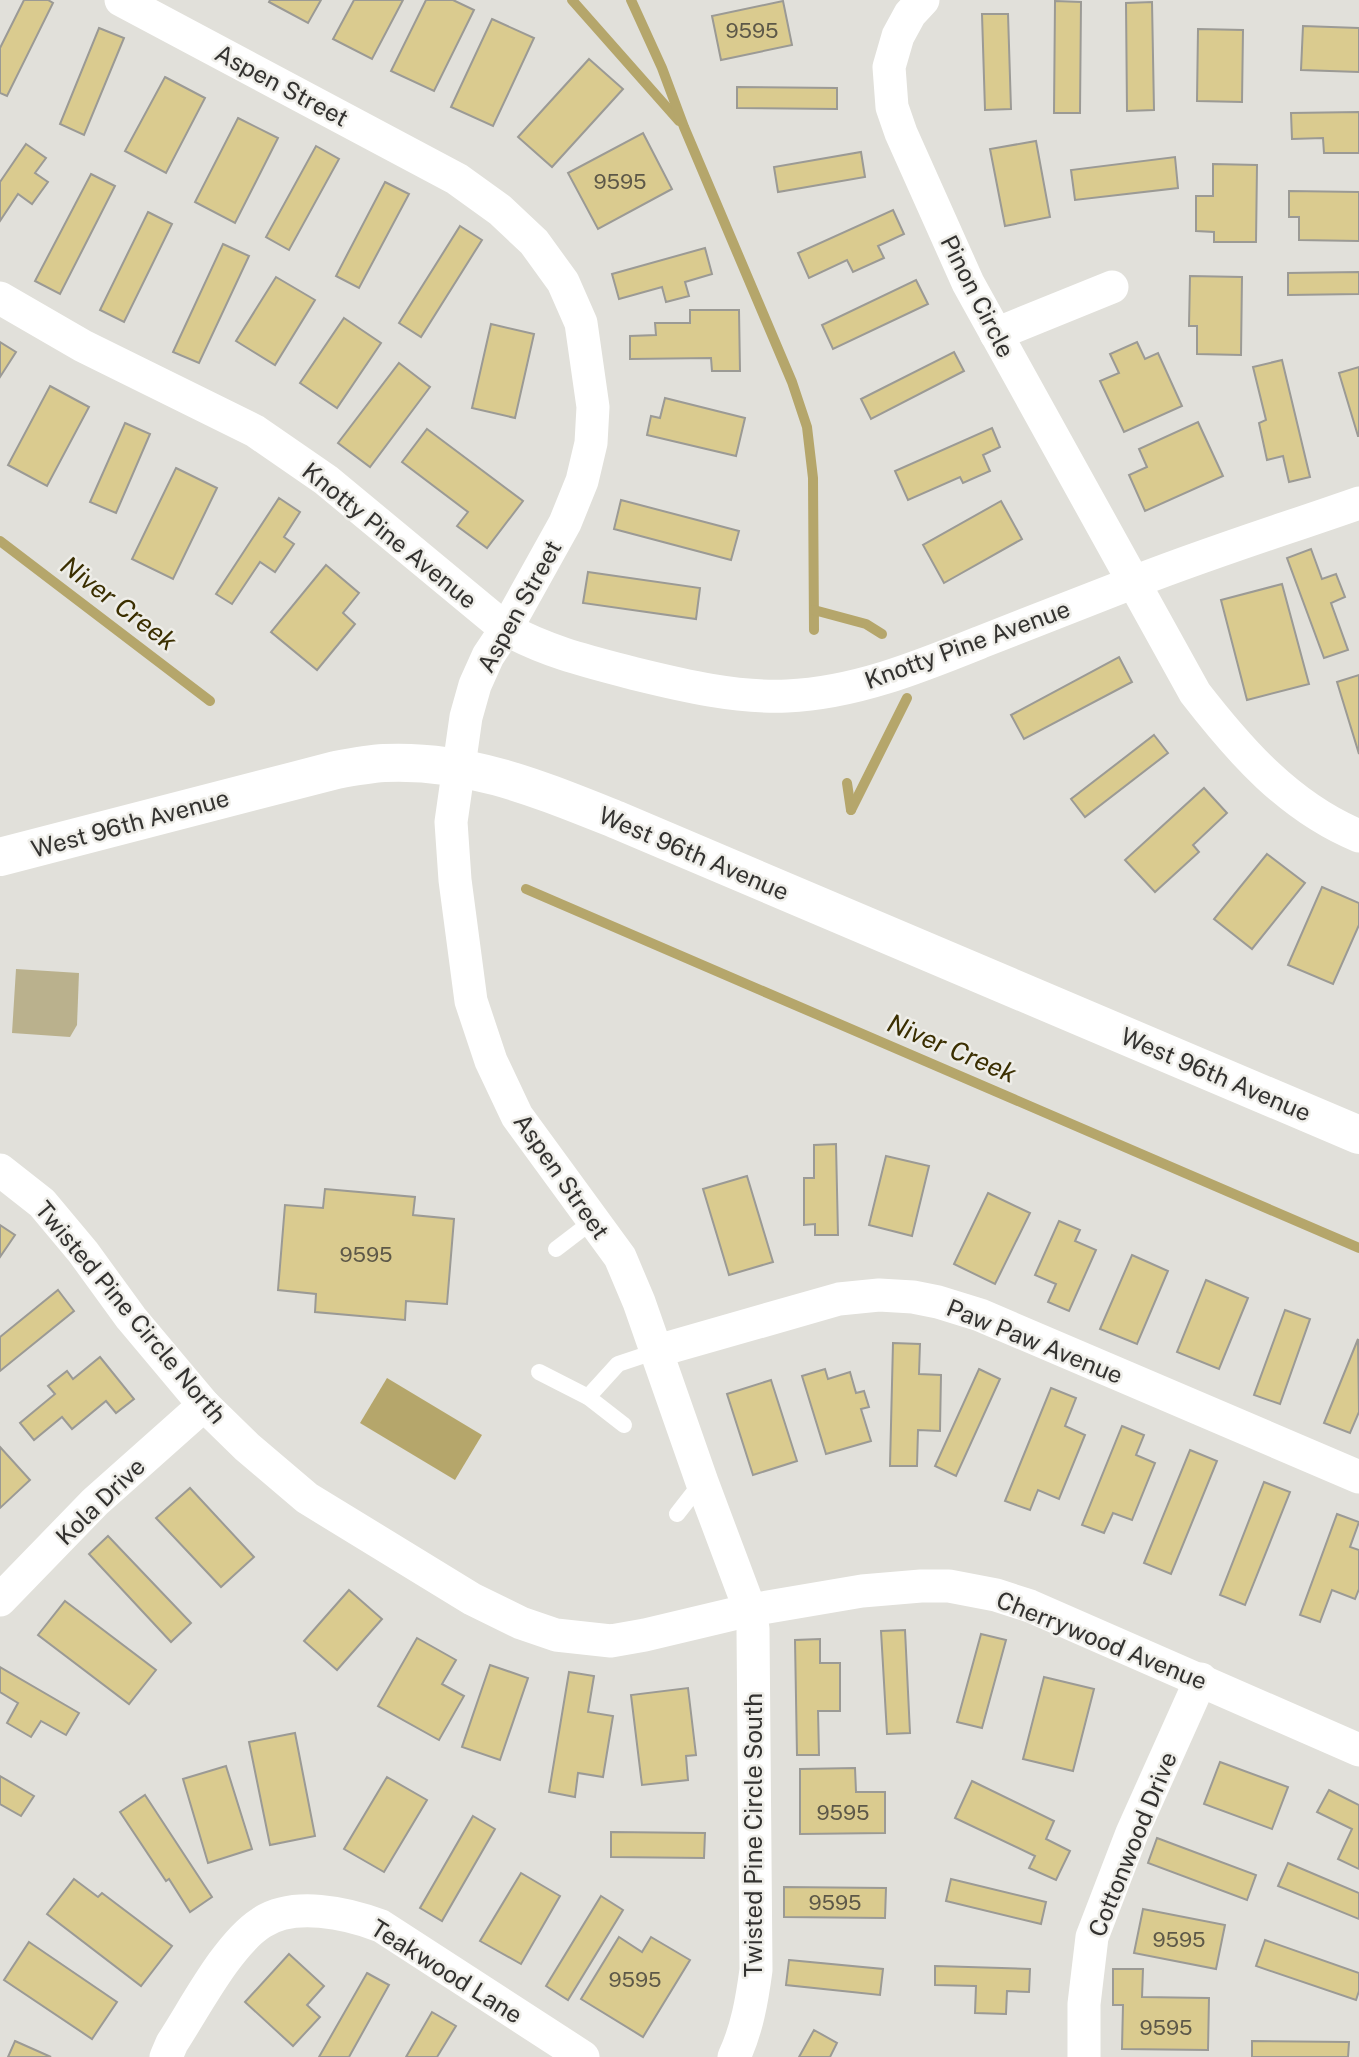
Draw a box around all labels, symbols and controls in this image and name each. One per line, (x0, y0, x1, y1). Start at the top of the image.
house number: 9595 (725, 18, 779, 43)
street label: Aspen Street (211, 38, 353, 132)
house number: 9595 (593, 169, 647, 194)
street label: Pinon Circle (935, 230, 1021, 362)
street label: Knotty Pine Avenue (297, 456, 483, 614)
street label: Aspen Street (471, 535, 567, 677)
water label: Niver Creek (55, 549, 183, 657)
street label: Knotty Pine Avenue (861, 594, 1073, 694)
street label: West 96th Avenue (28, 783, 232, 863)
street label: West 96th Avenue (595, 800, 793, 906)
water label: Niver Creek (883, 1007, 1021, 1089)
street label: West 96th Avenue (1117, 1021, 1315, 1127)
street label: Aspen Street (509, 1108, 615, 1244)
street label: Twisted Pine Circle North (30, 1195, 232, 1429)
house number: 9595 (339, 1242, 393, 1267)
street label: Paw Paw Avenue (943, 1293, 1127, 1389)
street label: Kola Drive (50, 1452, 150, 1550)
street label: Cherrywood Avenue (993, 1585, 1211, 1695)
street label: Twisted Pine Circle South (739, 1693, 767, 1977)
street label: Cottonwood Drive (1082, 1747, 1182, 1941)
house number: 9595 (816, 1800, 870, 1825)
house number: 9595 (808, 1890, 862, 1915)
street label: Teakwood Lane (366, 1913, 528, 2029)
house number: 9595 (1152, 1927, 1206, 1952)
house number: 9595 (608, 1967, 662, 1992)
house number: 9595 (1139, 2015, 1193, 2040)

